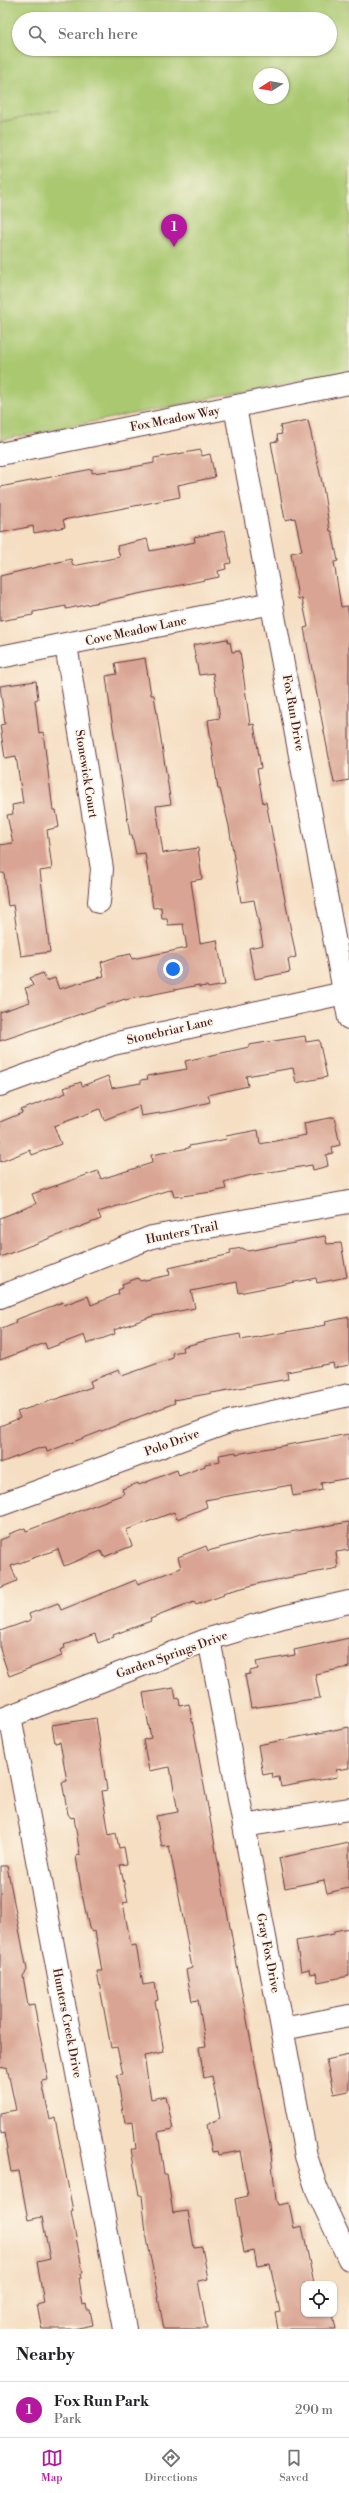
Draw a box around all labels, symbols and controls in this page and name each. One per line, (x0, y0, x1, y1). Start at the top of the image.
search box (12, 12, 337, 56)
icon: search (26, 23, 48, 45)
text: Search here (58, 25, 138, 44)
north arrow (253, 68, 289, 104)
pin: 1 (161, 214, 187, 247)
street label: Fox Meadow Way (129, 403, 221, 435)
street label: Cove Meadow Lane (84, 613, 188, 649)
street label: Fox Run Drive (279, 674, 307, 752)
street label: Stonewick Court (72, 729, 101, 820)
your location (163, 959, 183, 979)
street label: Stonebriar Lane (125, 1014, 215, 1048)
street label: Hunters Trail (145, 1219, 220, 1247)
street label: Polo Drive (142, 1426, 202, 1460)
street label: Garden Springs Drive (114, 1628, 230, 1682)
street label: Gray Fox Drive (253, 1912, 283, 1994)
street label: Hunters Creek Drive (49, 1967, 85, 2079)
map controls (301, 2281, 337, 2317)
button: locate (301, 2281, 337, 2317)
text: Nearby (16, 2344, 75, 2366)
text: Fox Run Park (54, 2392, 149, 2411)
text: 1 (26, 2402, 32, 2418)
text: 290 m (295, 2402, 333, 2418)
text: Park (54, 2411, 81, 2427)
tab: Map (41, 2447, 63, 2485)
tab: Directions (145, 2447, 198, 2485)
tab: Saved (279, 2447, 308, 2485)

